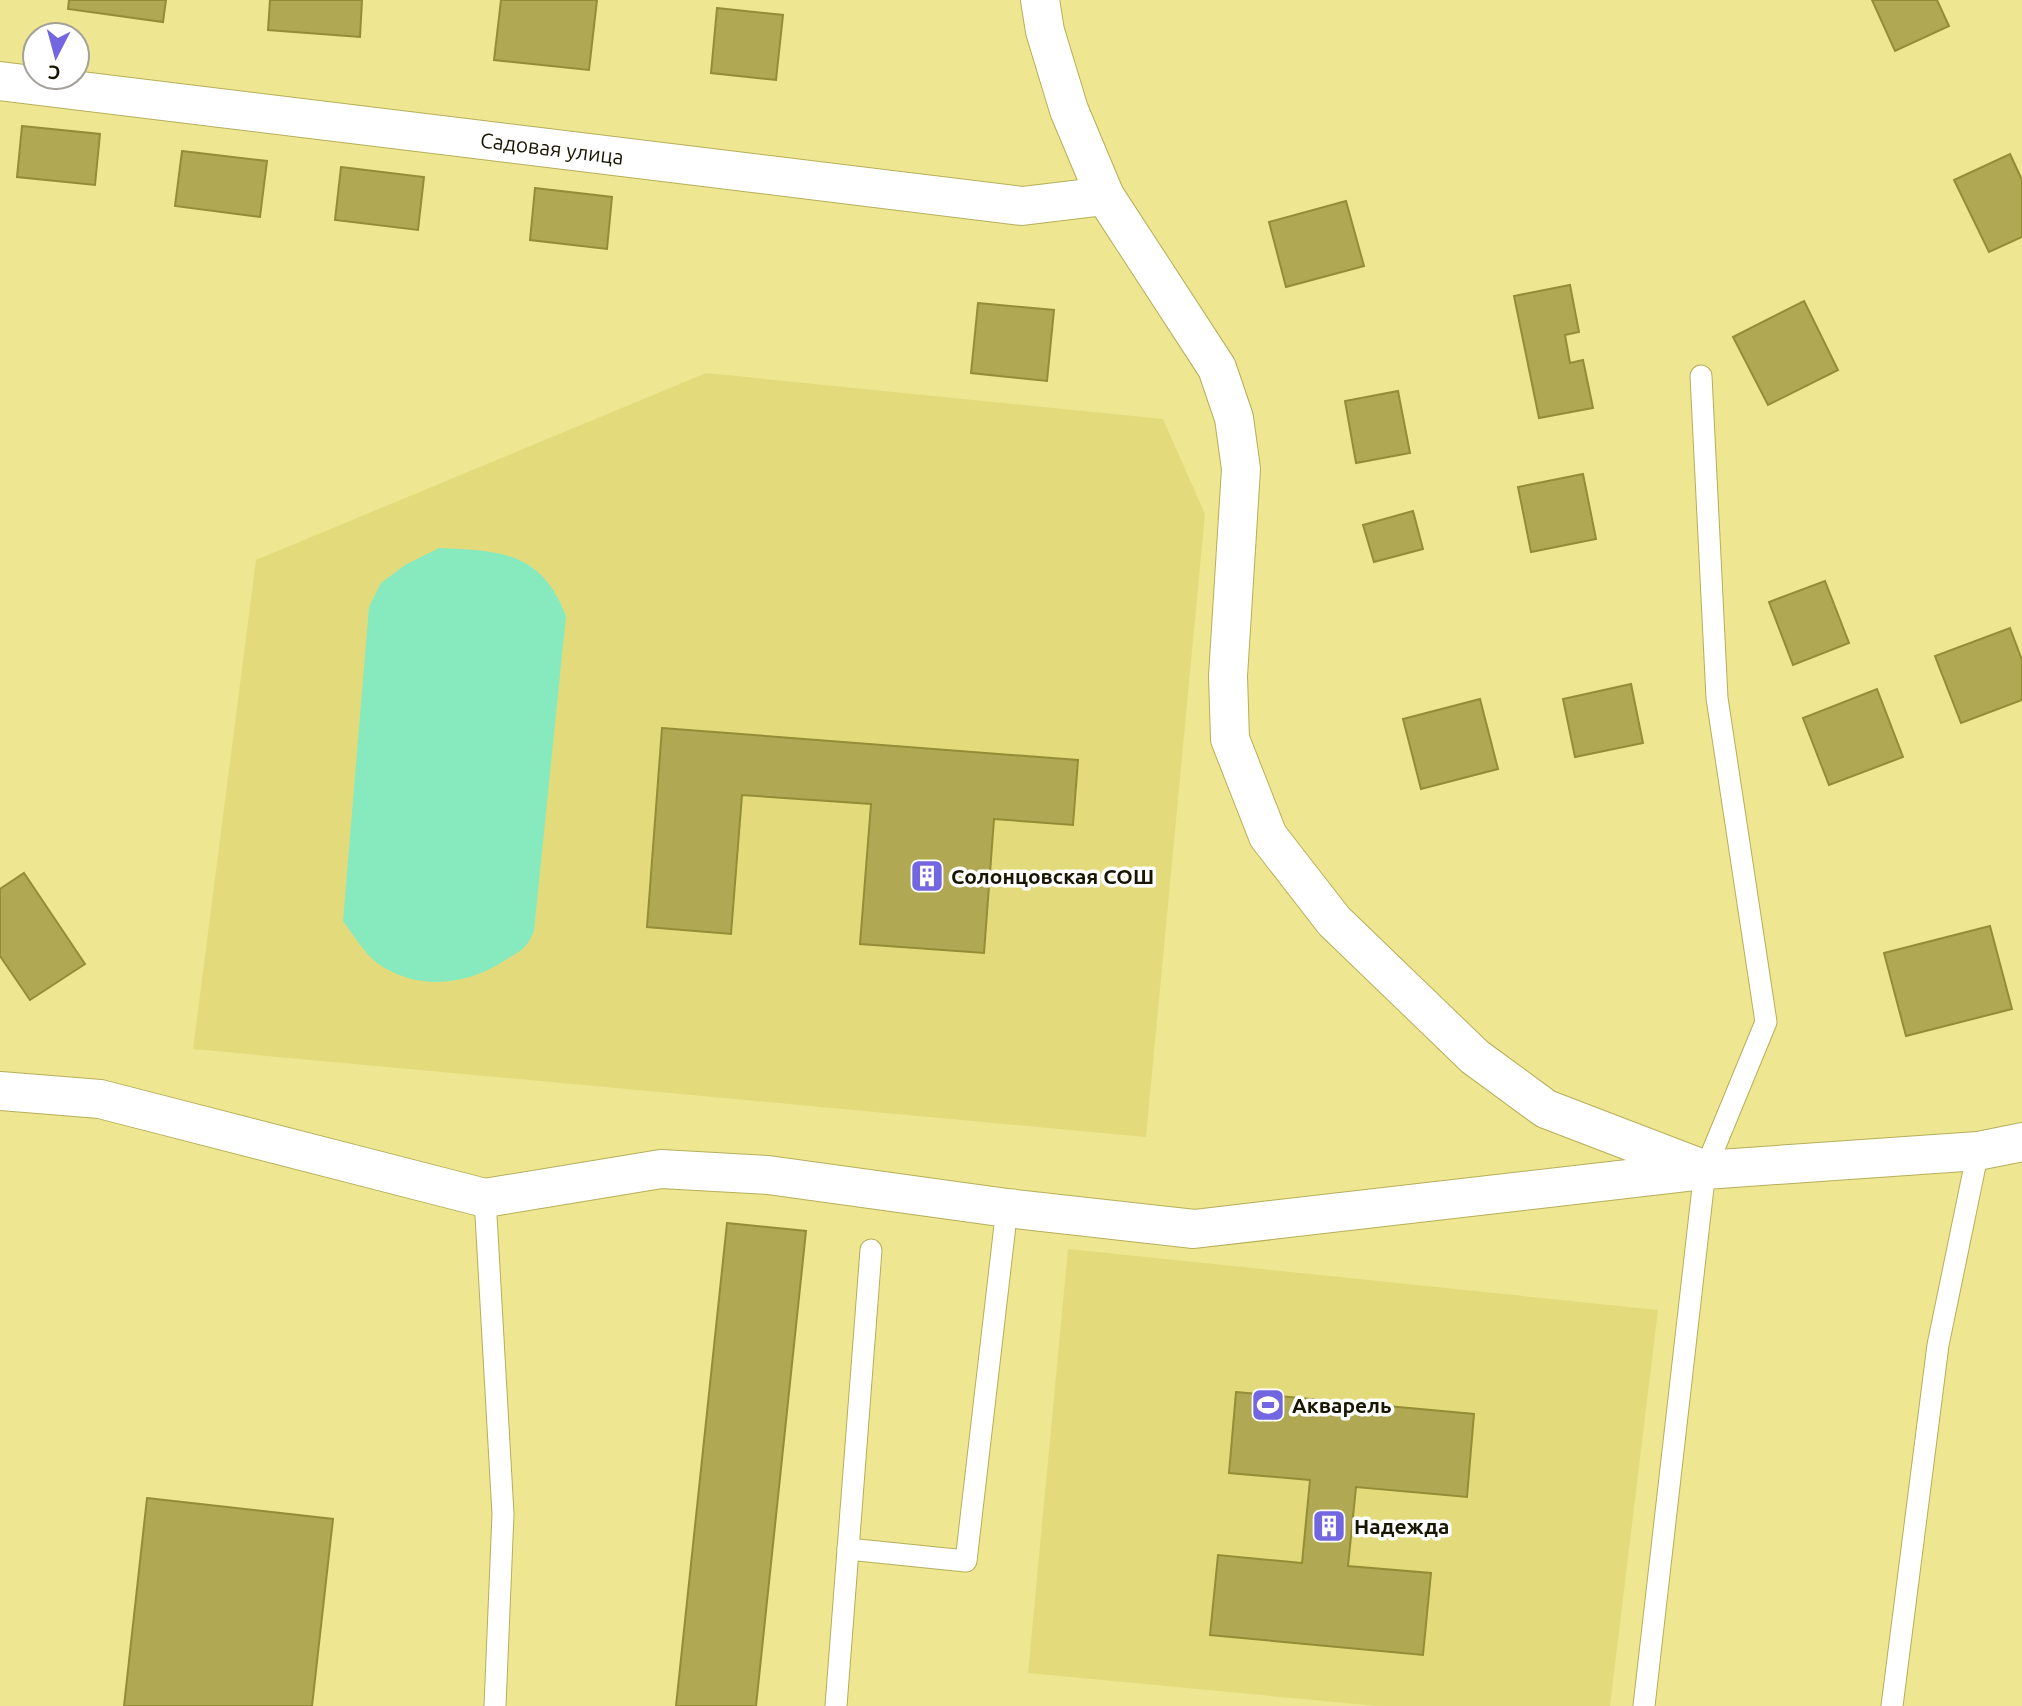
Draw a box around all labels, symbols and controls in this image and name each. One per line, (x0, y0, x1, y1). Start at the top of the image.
north arrow (21, 21, 91, 91)
text: С (47, 61, 61, 84)
street label: Садовая улица (479, 127, 625, 169)
building icon: Солонцовская СОШ (908, 857, 946, 895)
place label: Солонцовская СОШ (951, 864, 1154, 888)
sports icon: Акварель (1249, 1386, 1287, 1424)
place label: Акварель (1292, 1393, 1392, 1417)
building icon: Надежда (1310, 1507, 1348, 1545)
place label: Надежда (1354, 1514, 1449, 1538)

